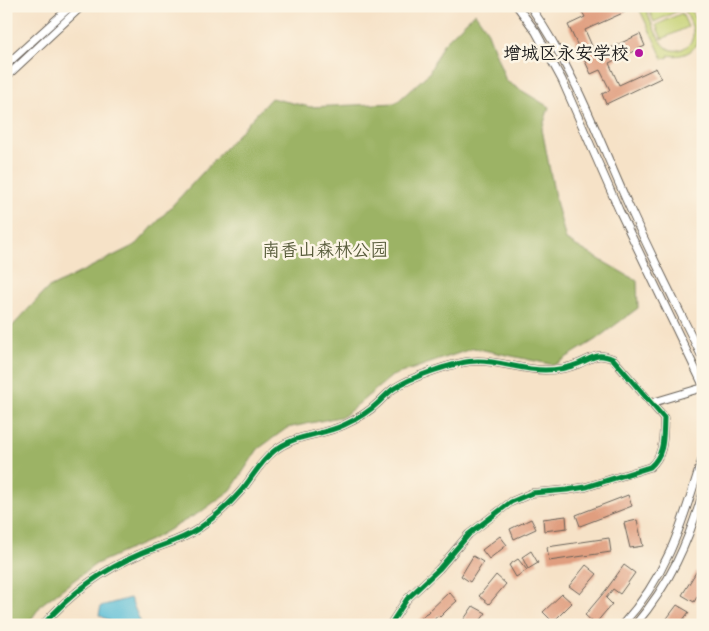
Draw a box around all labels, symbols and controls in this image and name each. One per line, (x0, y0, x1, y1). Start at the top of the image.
place label: 增城区永安学校 (503, 42, 629, 66)
marker: 增城区永安学校 (633, 47, 645, 59)
park label: 南香山森林公园 (262, 239, 388, 263)

